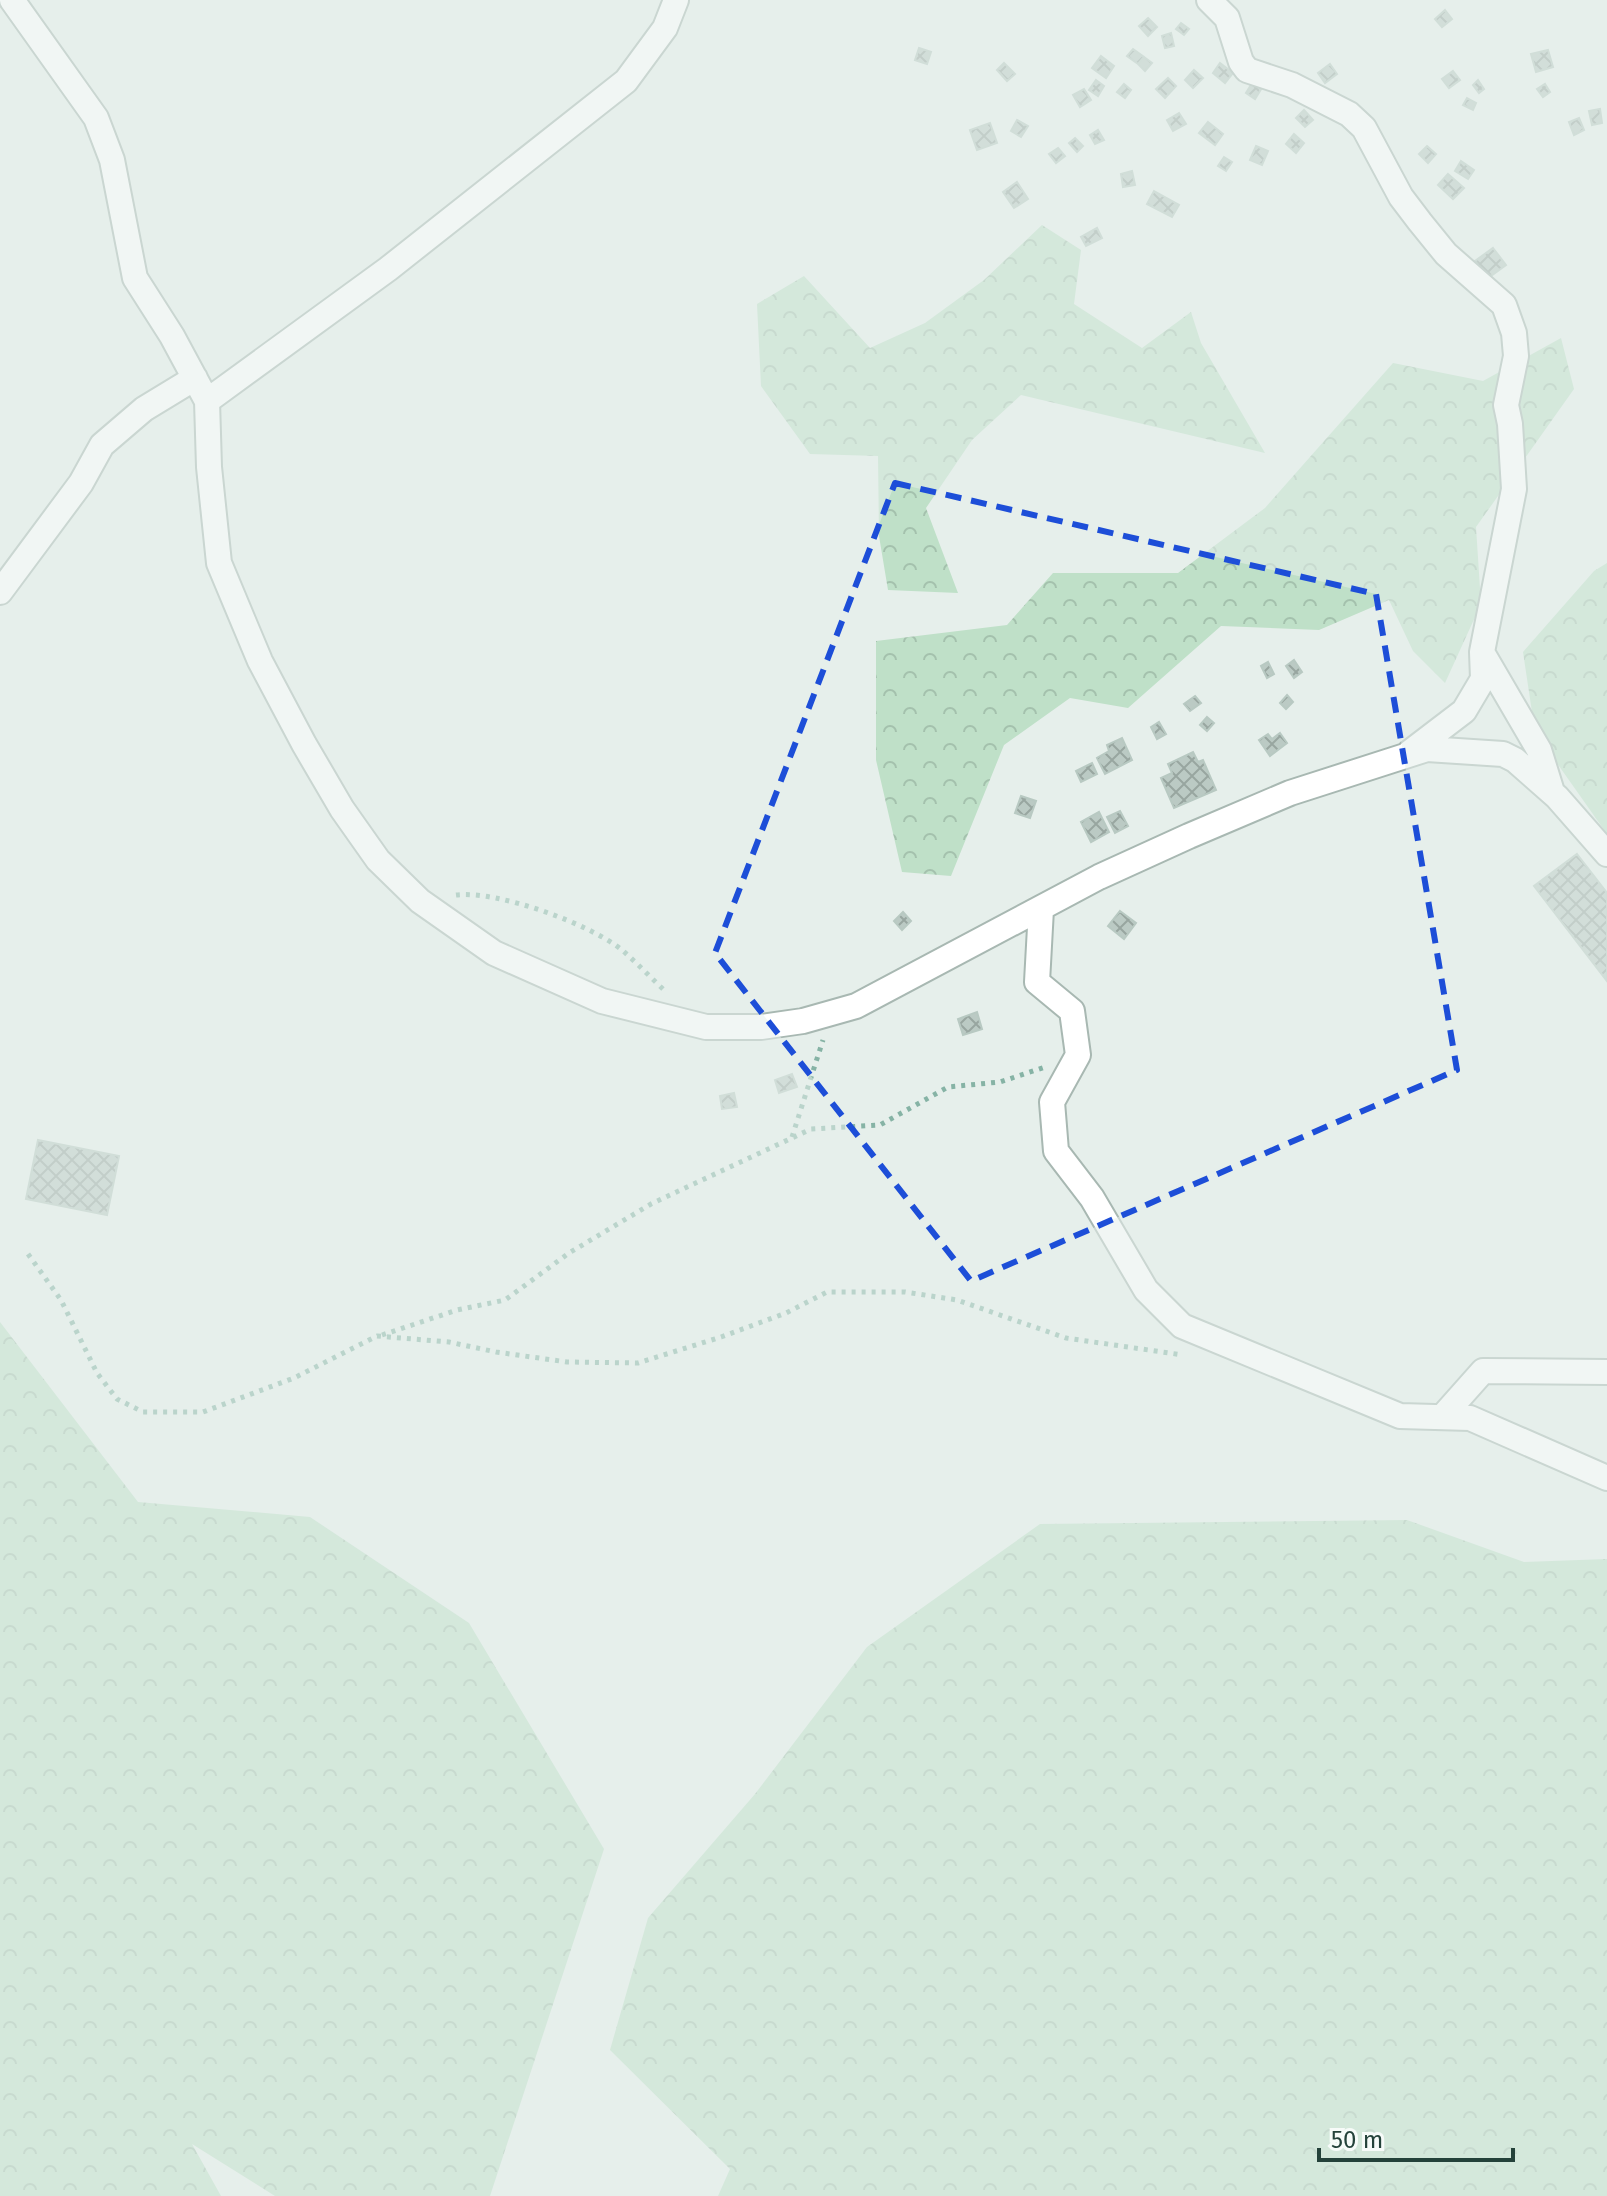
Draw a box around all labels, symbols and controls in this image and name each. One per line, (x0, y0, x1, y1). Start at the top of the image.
scale bar (1319, 2112, 1513, 2162)
text: 50 m (1331, 2126, 1383, 2154)

